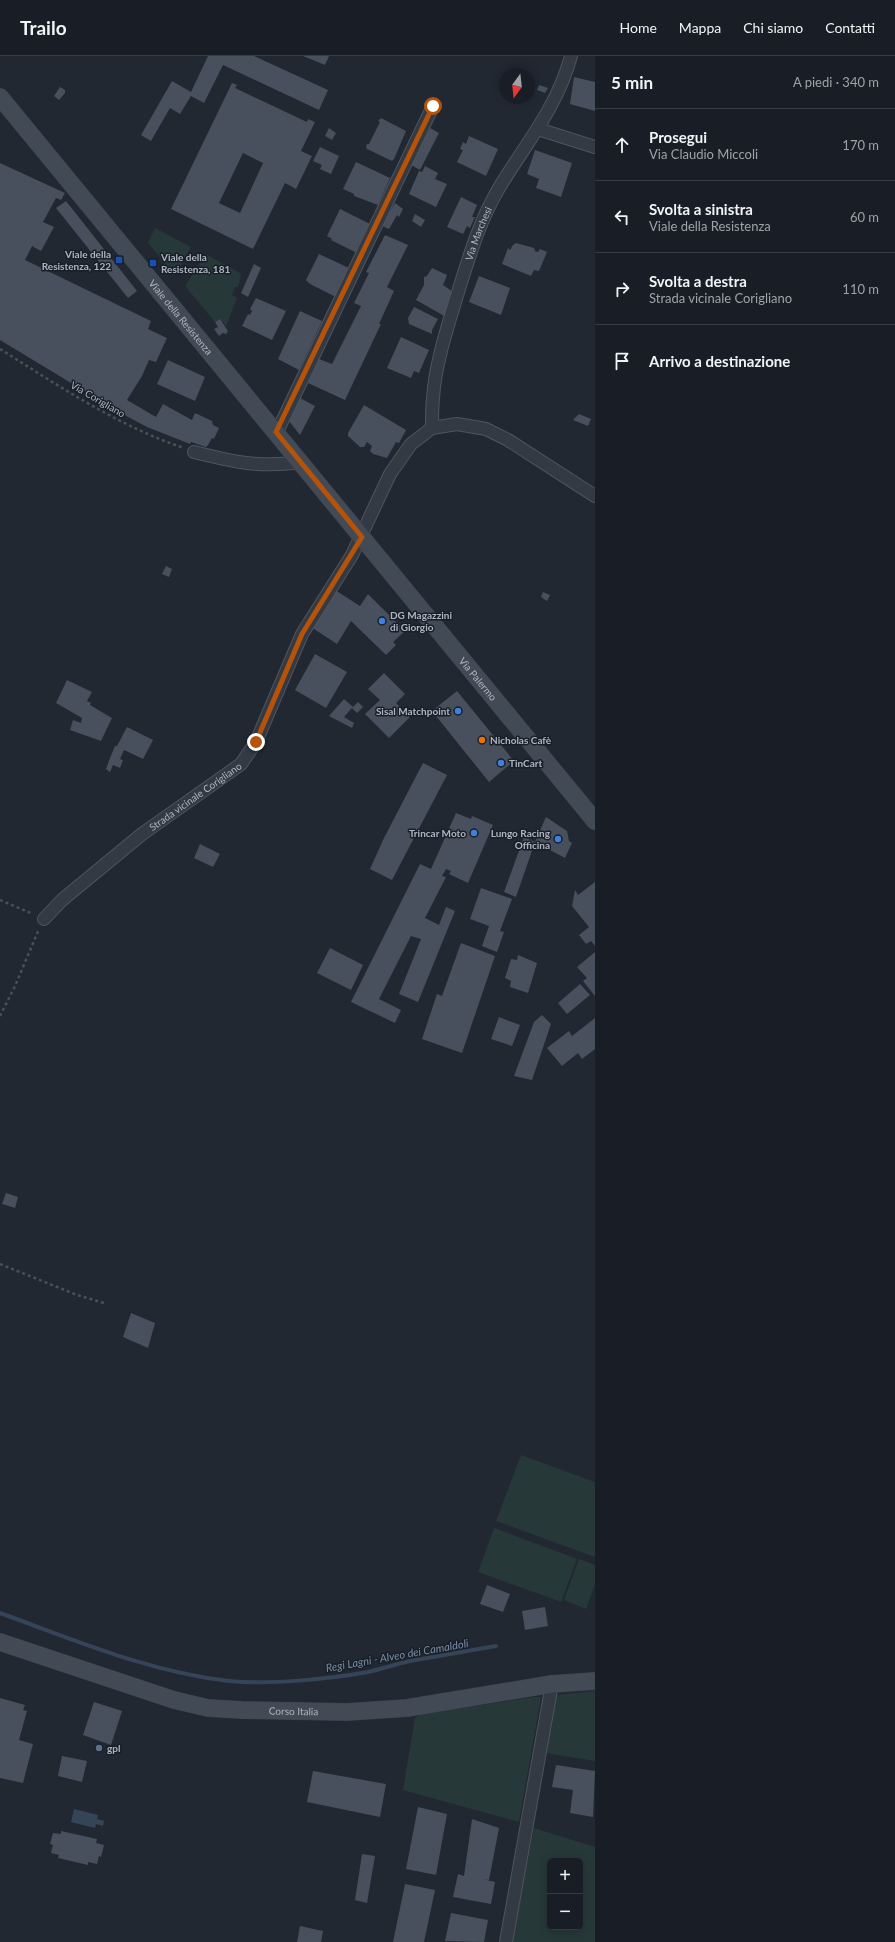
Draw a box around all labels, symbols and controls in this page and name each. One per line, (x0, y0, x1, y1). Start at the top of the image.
text: Trailo (20, 16, 67, 39)
text: Home (620, 19, 657, 36)
text: Mappa (679, 19, 721, 36)
text: Chi siamo (743, 19, 803, 36)
text: Contatti (825, 19, 875, 36)
north arrow (499, 68, 535, 104)
text: 5 min (611, 72, 653, 93)
text: A piedi · 340 m (793, 74, 879, 90)
route start (424, 97, 442, 115)
text: Prosegui (649, 128, 707, 146)
icon: ahead (611, 134, 633, 156)
text: 170 m (842, 137, 879, 153)
text: Via Claudio Miccoli (649, 146, 758, 162)
text: Svolta a sinistra (649, 200, 753, 218)
street label: Via Marchesi (462, 205, 494, 262)
icon: left (611, 206, 633, 228)
text: 60 m (850, 209, 879, 225)
text: Viale della Resistenza (649, 218, 771, 234)
place label: Viale della Resistenza, 122 (42, 248, 111, 272)
place label: Viale della Resistenza, 181 (160, 251, 230, 275)
marker: Viale della Resistenza, 122 (114, 255, 124, 265)
marker: Viale della Resistenza, 181 (148, 258, 158, 268)
text: Svolta a destra (649, 272, 747, 290)
street label: Viale della Resistenza (147, 277, 215, 357)
icon: right (611, 278, 633, 300)
text: 110 m (842, 281, 879, 297)
text: Strada vicinale Corigliano (649, 290, 792, 306)
icon: arrive (611, 350, 633, 372)
text: Arrivo a destinazione (649, 352, 790, 370)
street label: Via Corigliano (69, 379, 128, 420)
place label: DG Magazzini di Giorgio (390, 609, 452, 633)
marker: DG Magazzini di Giorgio (377, 616, 387, 626)
street label: Via Palermo (457, 655, 500, 703)
place label: Sisal Matchpoint (376, 705, 450, 717)
marker: Sisal Matchpoint (453, 706, 463, 716)
route end (247, 733, 265, 751)
place label: Nicholas Cafè (490, 734, 552, 746)
marker: Nicholas Cafè (477, 735, 487, 745)
place label: TinCart (509, 757, 542, 769)
marker: TinCart (496, 758, 506, 768)
street label: Strada vicinale Corigliano (147, 759, 244, 833)
place label: Trincar Moto (409, 827, 466, 839)
place label: Lungo Racing Officina (491, 827, 551, 851)
marker: Trincar Moto (469, 828, 479, 838)
marker: Lungo Racing Officina (553, 834, 563, 844)
water label: Regi Lagni - Alveo dei Camaldoli (325, 1636, 470, 1674)
street label: Corso Italia (269, 1705, 318, 1717)
place label: gpl (107, 1742, 120, 1754)
marker: gpl (94, 1743, 104, 1753)
map controls (547, 1858, 583, 1930)
button: + (547, 1858, 583, 1894)
button: − (547, 1894, 583, 1930)

